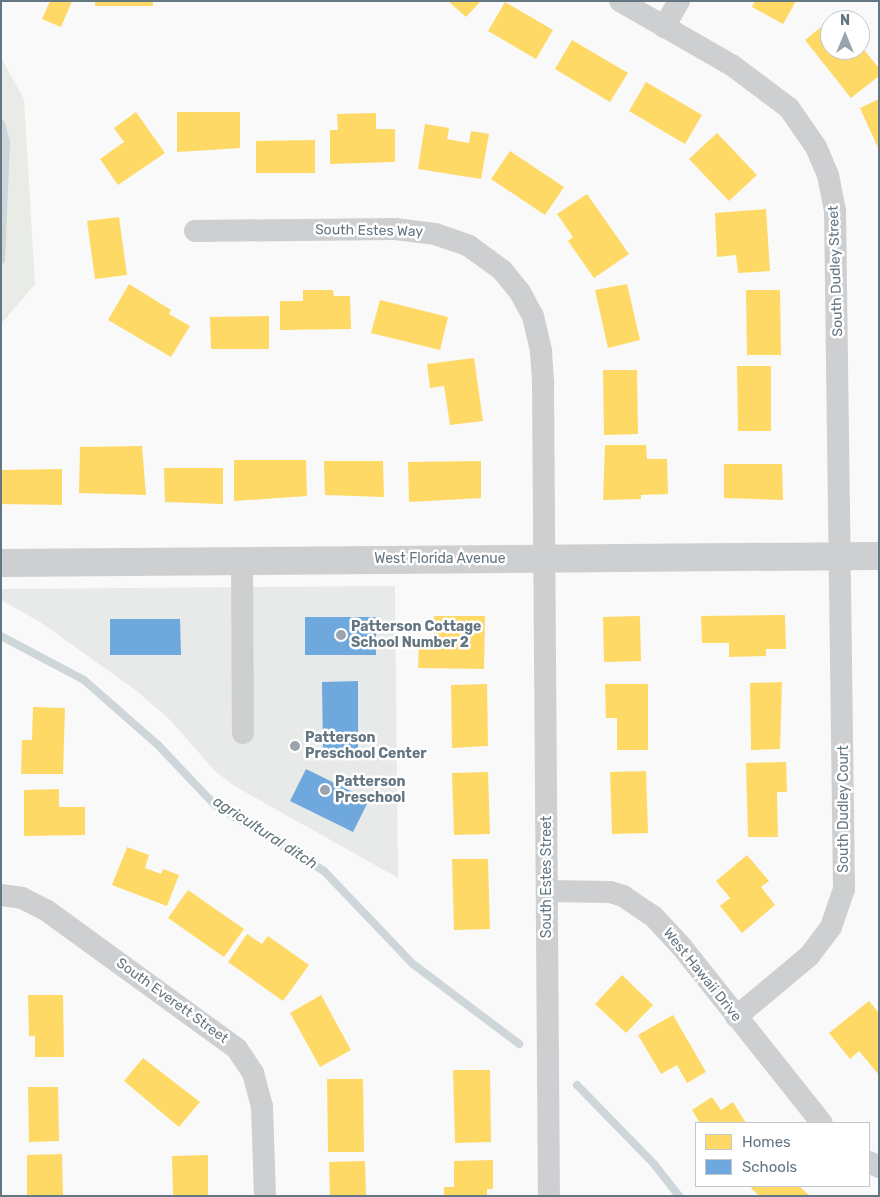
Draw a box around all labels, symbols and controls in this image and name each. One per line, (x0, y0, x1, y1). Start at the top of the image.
north arrow (820, 10, 870, 60)
text: N (840, 12, 850, 29)
street label: South Dudley Street (825, 205, 847, 337)
street label: South Estes Way (315, 222, 423, 240)
street label: West Florida Avenue (374, 551, 506, 567)
place label: Patterson Cottage School Number 2 (351, 619, 481, 652)
marker: Patterson Cottage School Number 2 (335, 629, 347, 641)
place label: Patterson Preschool Center (305, 730, 427, 762)
marker: Patterson Preschool Center (289, 740, 301, 752)
street label: South Dudley Court (836, 745, 852, 873)
place label: Patterson Preschool (335, 774, 406, 806)
marker: Patterson Preschool (319, 784, 331, 796)
water label: agricultural ditch (210, 793, 320, 873)
street label: South Estes Street (539, 816, 555, 938)
street label: West Hawaii Drive (659, 925, 745, 1025)
street label: South Everett Street (113, 955, 231, 1047)
legend (695, 1122, 870, 1187)
text: Homes (742, 1133, 791, 1151)
text: Schools (742, 1158, 797, 1176)

